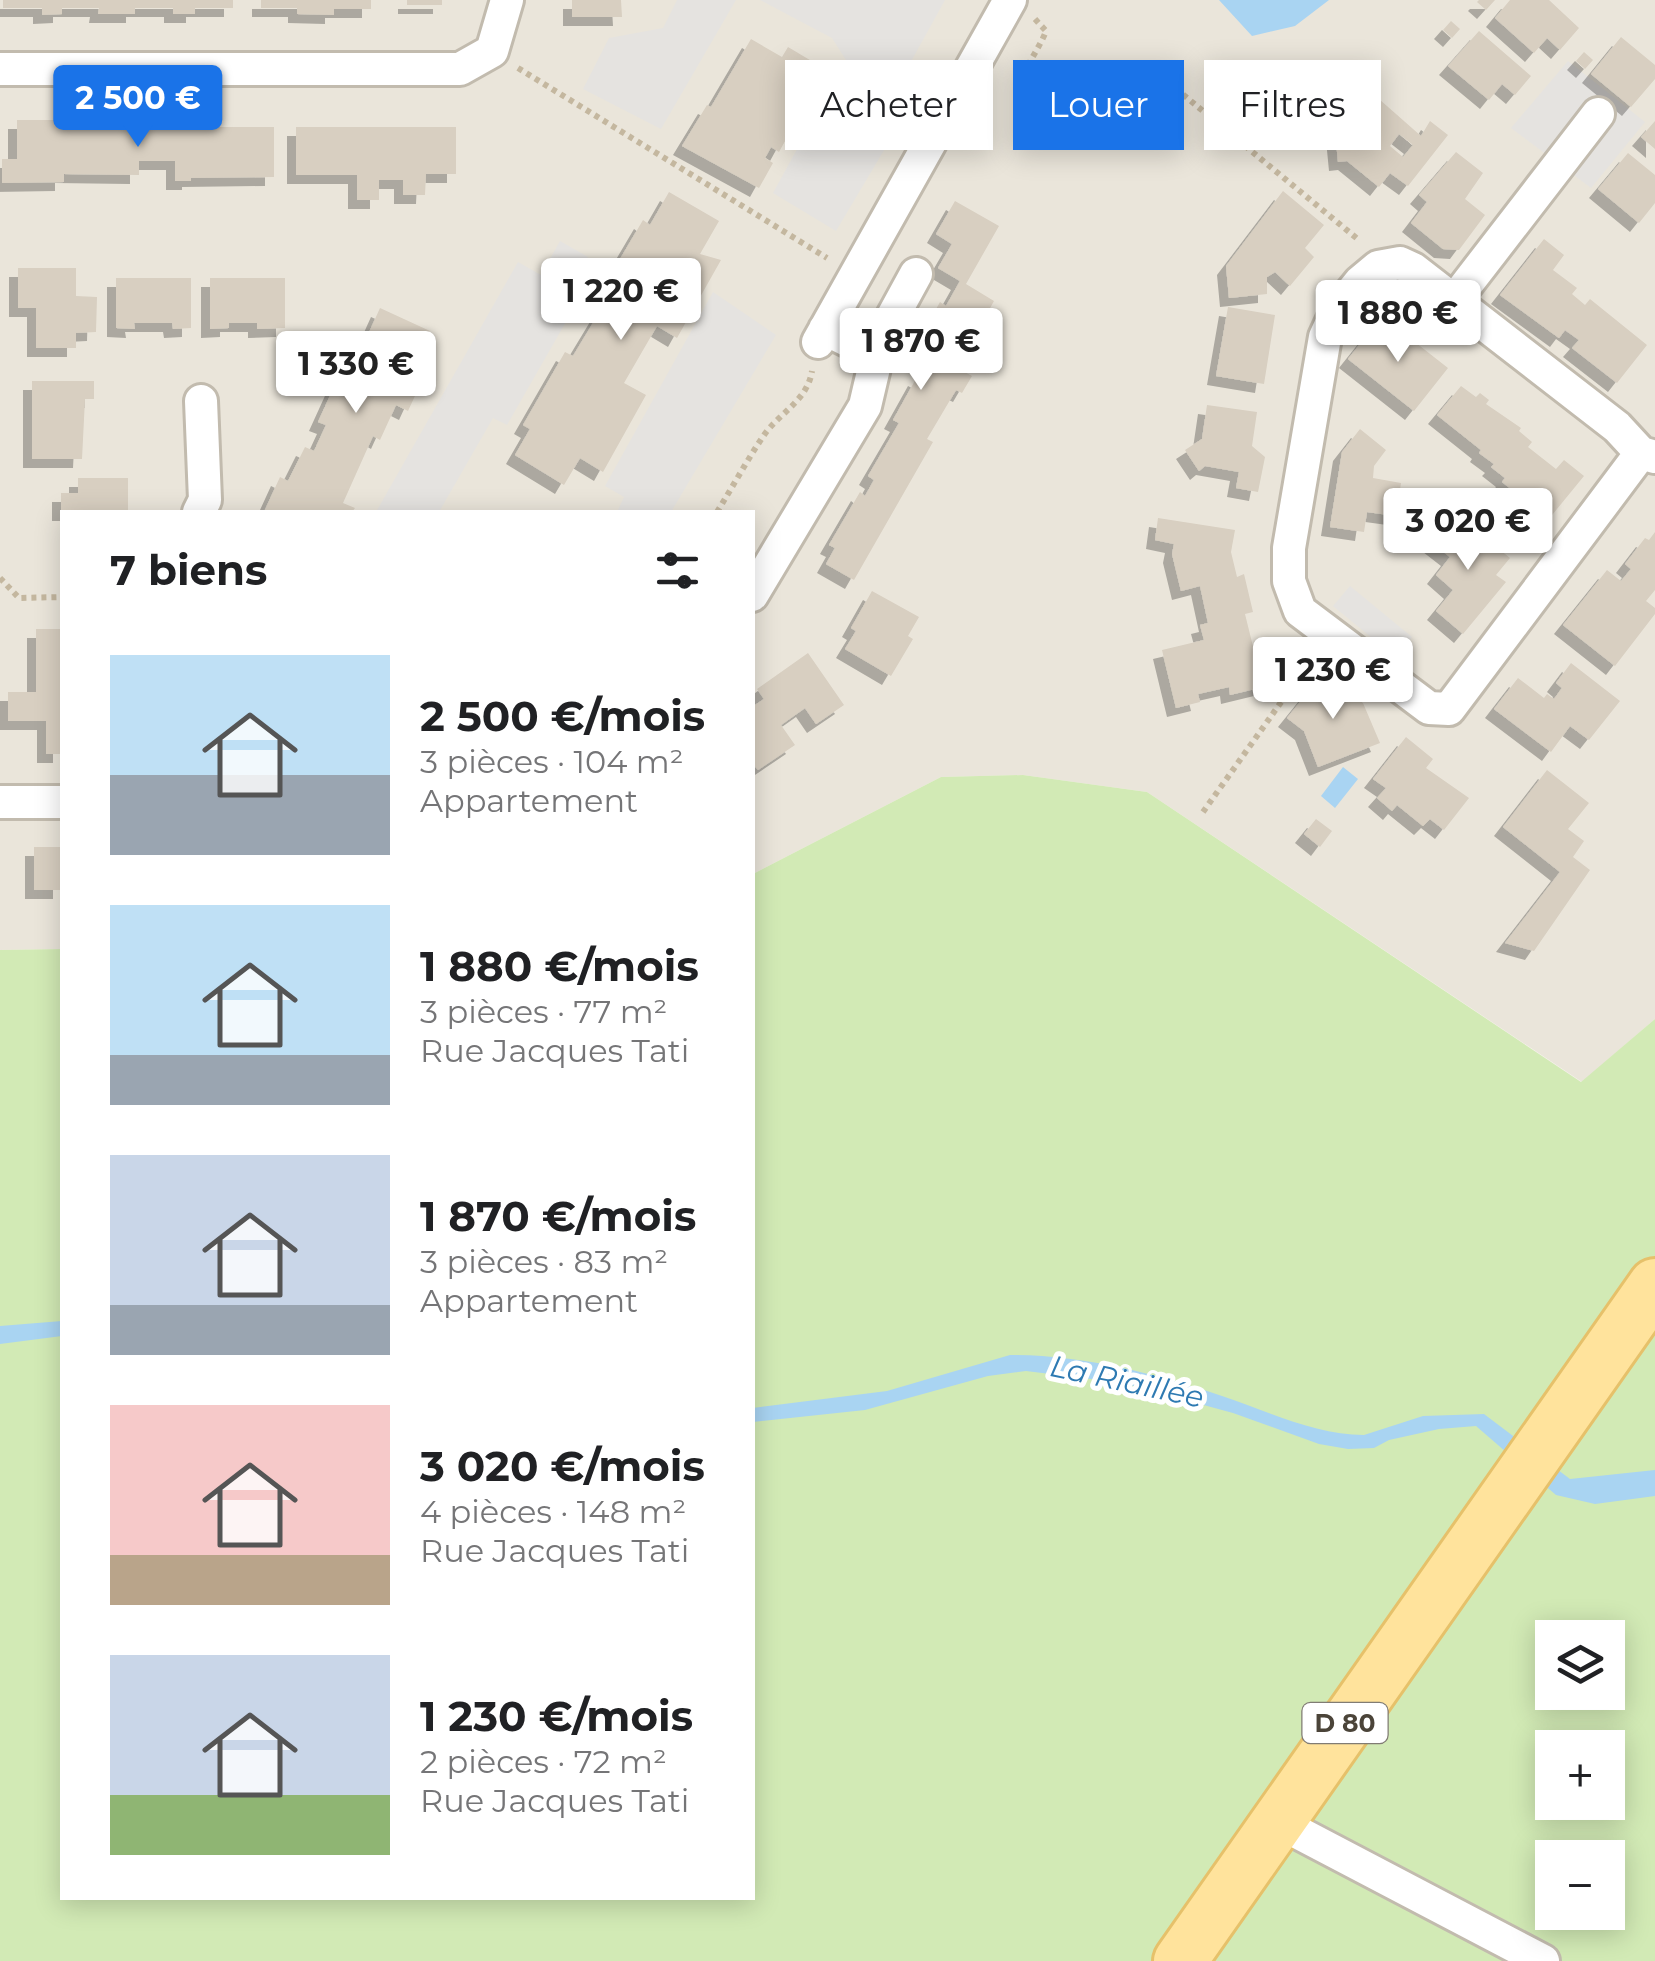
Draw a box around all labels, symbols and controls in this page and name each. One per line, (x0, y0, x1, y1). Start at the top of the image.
chip: Acheter (785, 60, 993, 150)
chip: Louer (1013, 60, 1184, 150)
chip: Filtres (1204, 60, 1381, 150)
pin: 2 500 € (46, 65, 230, 150)
text: 2 500 € (75, 78, 201, 117)
pin: 1 220 € (529, 258, 713, 343)
text: 1 220 € (563, 271, 679, 310)
pin: 1 880 € (1306, 280, 1490, 365)
text: 1 880 € (1338, 293, 1458, 332)
pin: 1 870 € (829, 308, 1013, 393)
text: 1 870 € (862, 321, 980, 360)
pin: 1 330 € (264, 331, 448, 416)
text: 1 330 € (298, 344, 414, 383)
pin: 3 020 € (1376, 488, 1560, 573)
text: 3 020 € (1405, 501, 1531, 540)
icon: filters (650, 543, 705, 598)
text: 7 biens (110, 544, 267, 596)
pin: 1 230 € (1241, 637, 1425, 722)
text: 1 230 € (1275, 650, 1391, 689)
text: 2 500 €/mois (420, 690, 705, 742)
icon: home (190, 695, 310, 815)
text: 3 pièces · 104 m² (420, 742, 684, 781)
text: Appartement (420, 781, 638, 820)
text: 1 880 €/mois (420, 940, 699, 992)
icon: home (190, 945, 310, 1065)
text: 3 pièces · 77 m² (420, 992, 667, 1031)
text: Rue Jacques Tati (420, 1031, 689, 1070)
text: 1 870 €/mois (420, 1190, 696, 1242)
icon: home (190, 1195, 310, 1315)
text: 3 pièces · 83 m² (420, 1242, 668, 1281)
text: Appartement (420, 1281, 638, 1320)
water label: La Riaillée (1047, 1347, 1207, 1416)
text: 3 020 €/mois (420, 1440, 705, 1492)
icon: home (190, 1445, 310, 1565)
text: 4 pièces · 148 m² (420, 1492, 686, 1531)
text: Rue Jacques Tati (420, 1531, 689, 1570)
map controls (1535, 1620, 1625, 1930)
button: layers (1535, 1620, 1625, 1710)
text: 1 230 €/mois (420, 1690, 693, 1742)
icon: home (190, 1695, 310, 1815)
road number: D 80 (1302, 1703, 1388, 1743)
button: + (1535, 1730, 1625, 1820)
text: 2 pièces · 72 m² (420, 1742, 667, 1781)
text: Rue Jacques Tati (420, 1781, 689, 1820)
button: − (1535, 1840, 1625, 1930)

